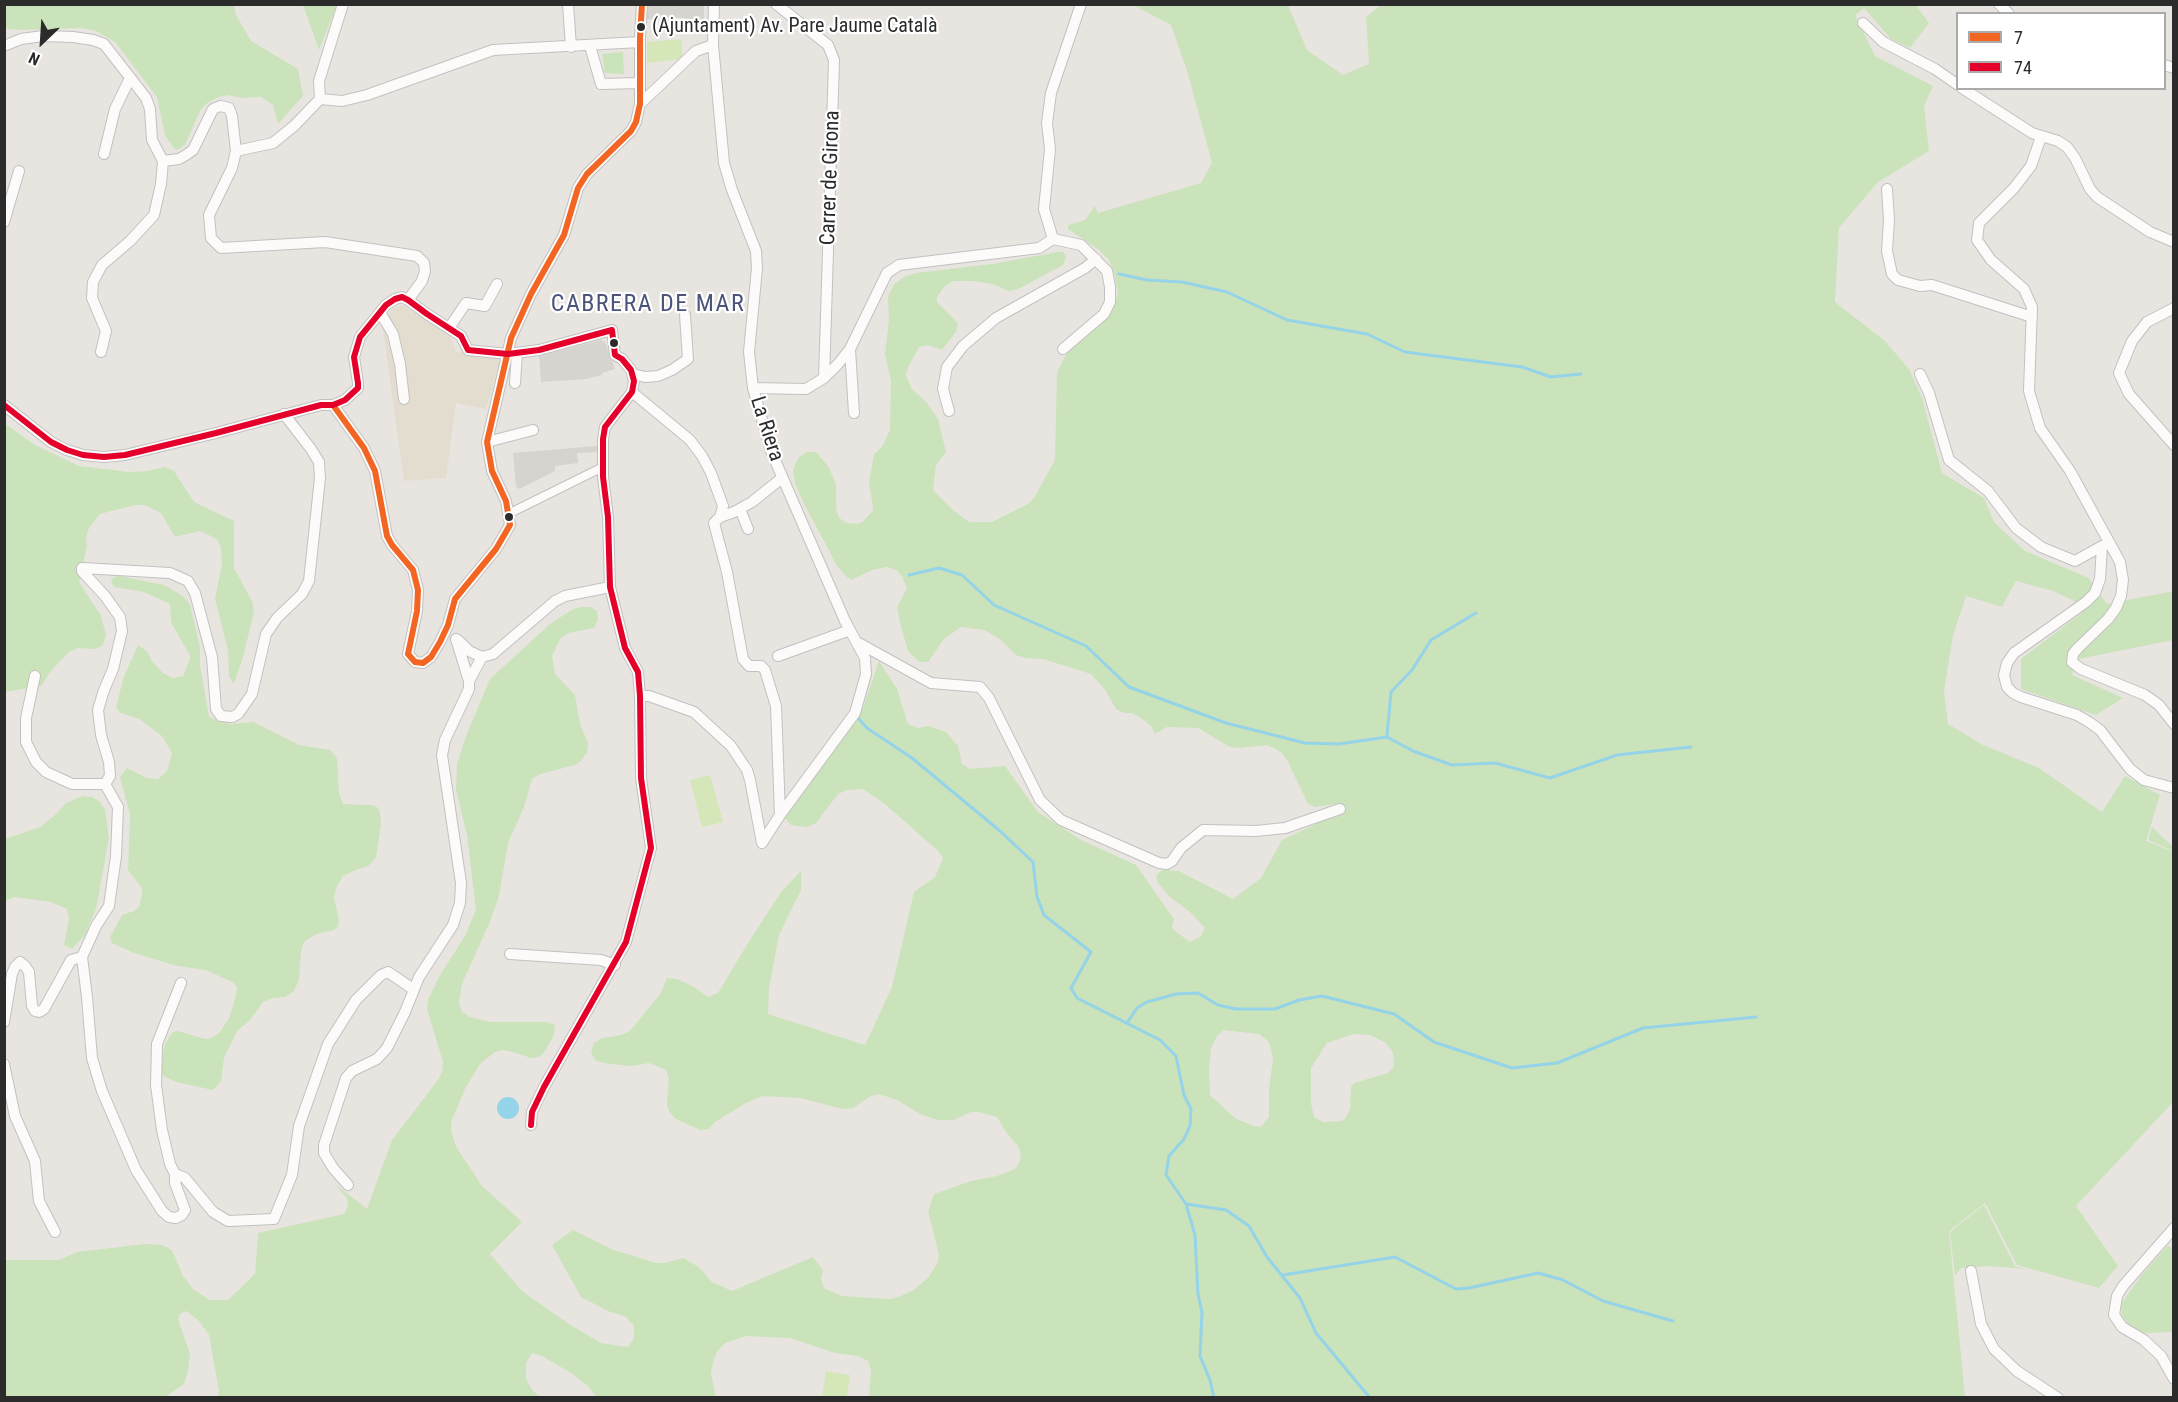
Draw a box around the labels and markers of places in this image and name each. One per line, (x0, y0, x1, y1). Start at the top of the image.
place label: (Ajuntament) Av. Pare Jaume Català (652, 15, 938, 39)
marker: (Ajuntament) Av. Pare Jaume Català (635, 21, 647, 33)
unlabelled marker (608, 337, 620, 349)
unlabelled marker (503, 511, 515, 523)

